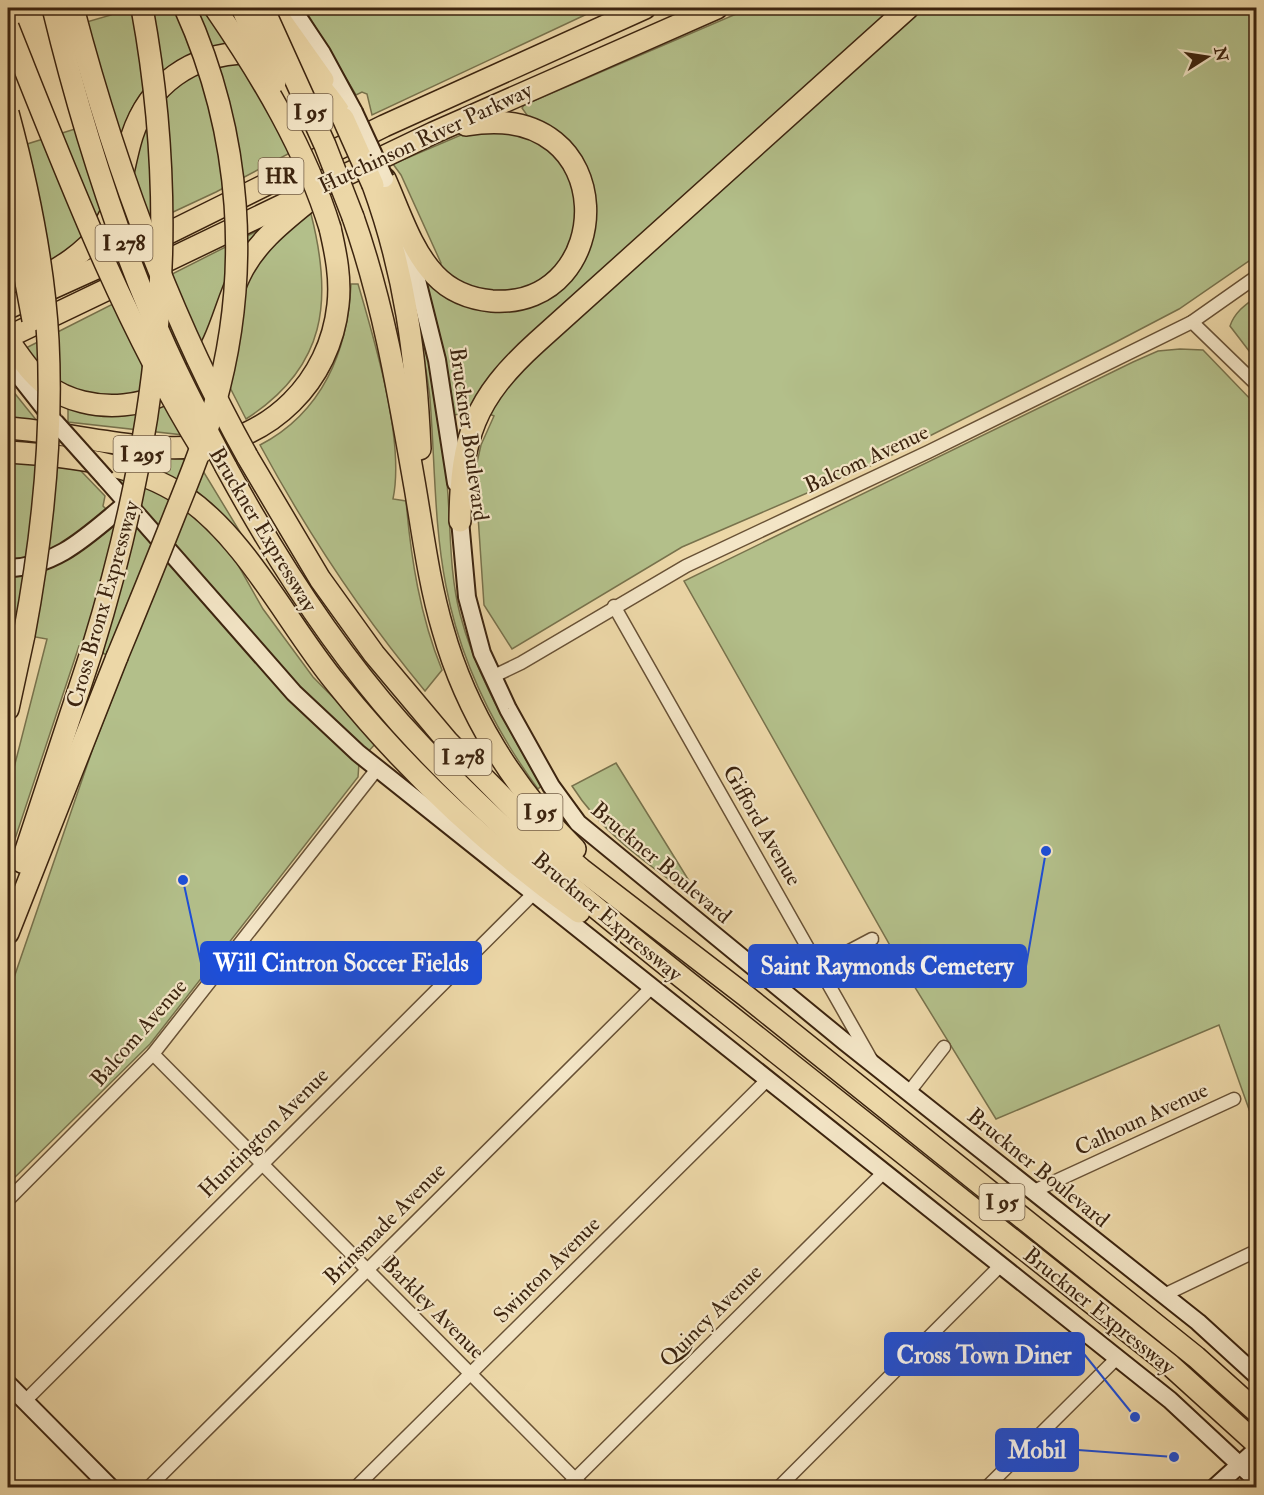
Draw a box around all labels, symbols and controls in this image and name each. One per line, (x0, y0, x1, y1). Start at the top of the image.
north arrow (1177, 27, 1237, 87)
text: N (1209, 44, 1232, 64)
street label: Hutchinson River Parkway (314, 76, 537, 200)
road number: I 95 (288, 94, 332, 130)
road number: HR (258, 158, 304, 194)
road number: I 278 (96, 225, 152, 261)
street label: Bruckner Boulevard (443, 346, 495, 523)
street label: Balcom Avenue (800, 418, 933, 500)
road number: I 295 (114, 436, 170, 472)
street label: Bruckner Expressway (202, 442, 324, 618)
street label: Cross Bronx Expressway (60, 497, 147, 711)
road number: I 278 (434, 739, 492, 775)
street label: Gifford Avenue (716, 760, 808, 891)
road number: I 95 (518, 794, 562, 830)
street label: Bruckner Boulevard (585, 796, 738, 930)
street label: Bruckner Expressway (526, 846, 688, 989)
callout: Will Cintron Soccer Fields (201, 942, 481, 984)
callout: Saint Raymonds Cemetery (749, 945, 1026, 987)
text: Will Cintron Soccer Fields (212, 948, 469, 979)
text: Saint Raymonds Cemetery (760, 951, 1015, 982)
street label: Balcom Avenue (84, 973, 193, 1092)
street label: Huntington Avenue (193, 1062, 335, 1204)
street label: Calhoun Avenue (1070, 1076, 1213, 1162)
street label: Bruckner Boulevard (962, 1102, 1115, 1234)
street label: Brinsmade Avenue (318, 1157, 452, 1291)
road number: I 95 (980, 1184, 1024, 1220)
street label: Swinton Avenue (487, 1210, 606, 1329)
street label: Bruckner Expressway (1017, 1241, 1181, 1382)
street label: Barkley Avenue (376, 1250, 491, 1365)
street label: Quincy Avenue (653, 1258, 768, 1373)
callout: Cross Town Diner (885, 1333, 1084, 1375)
text: Cross Town Diner (897, 1340, 1073, 1371)
callout: Mobil (996, 1429, 1078, 1471)
text: Mobil (1007, 1435, 1067, 1466)

